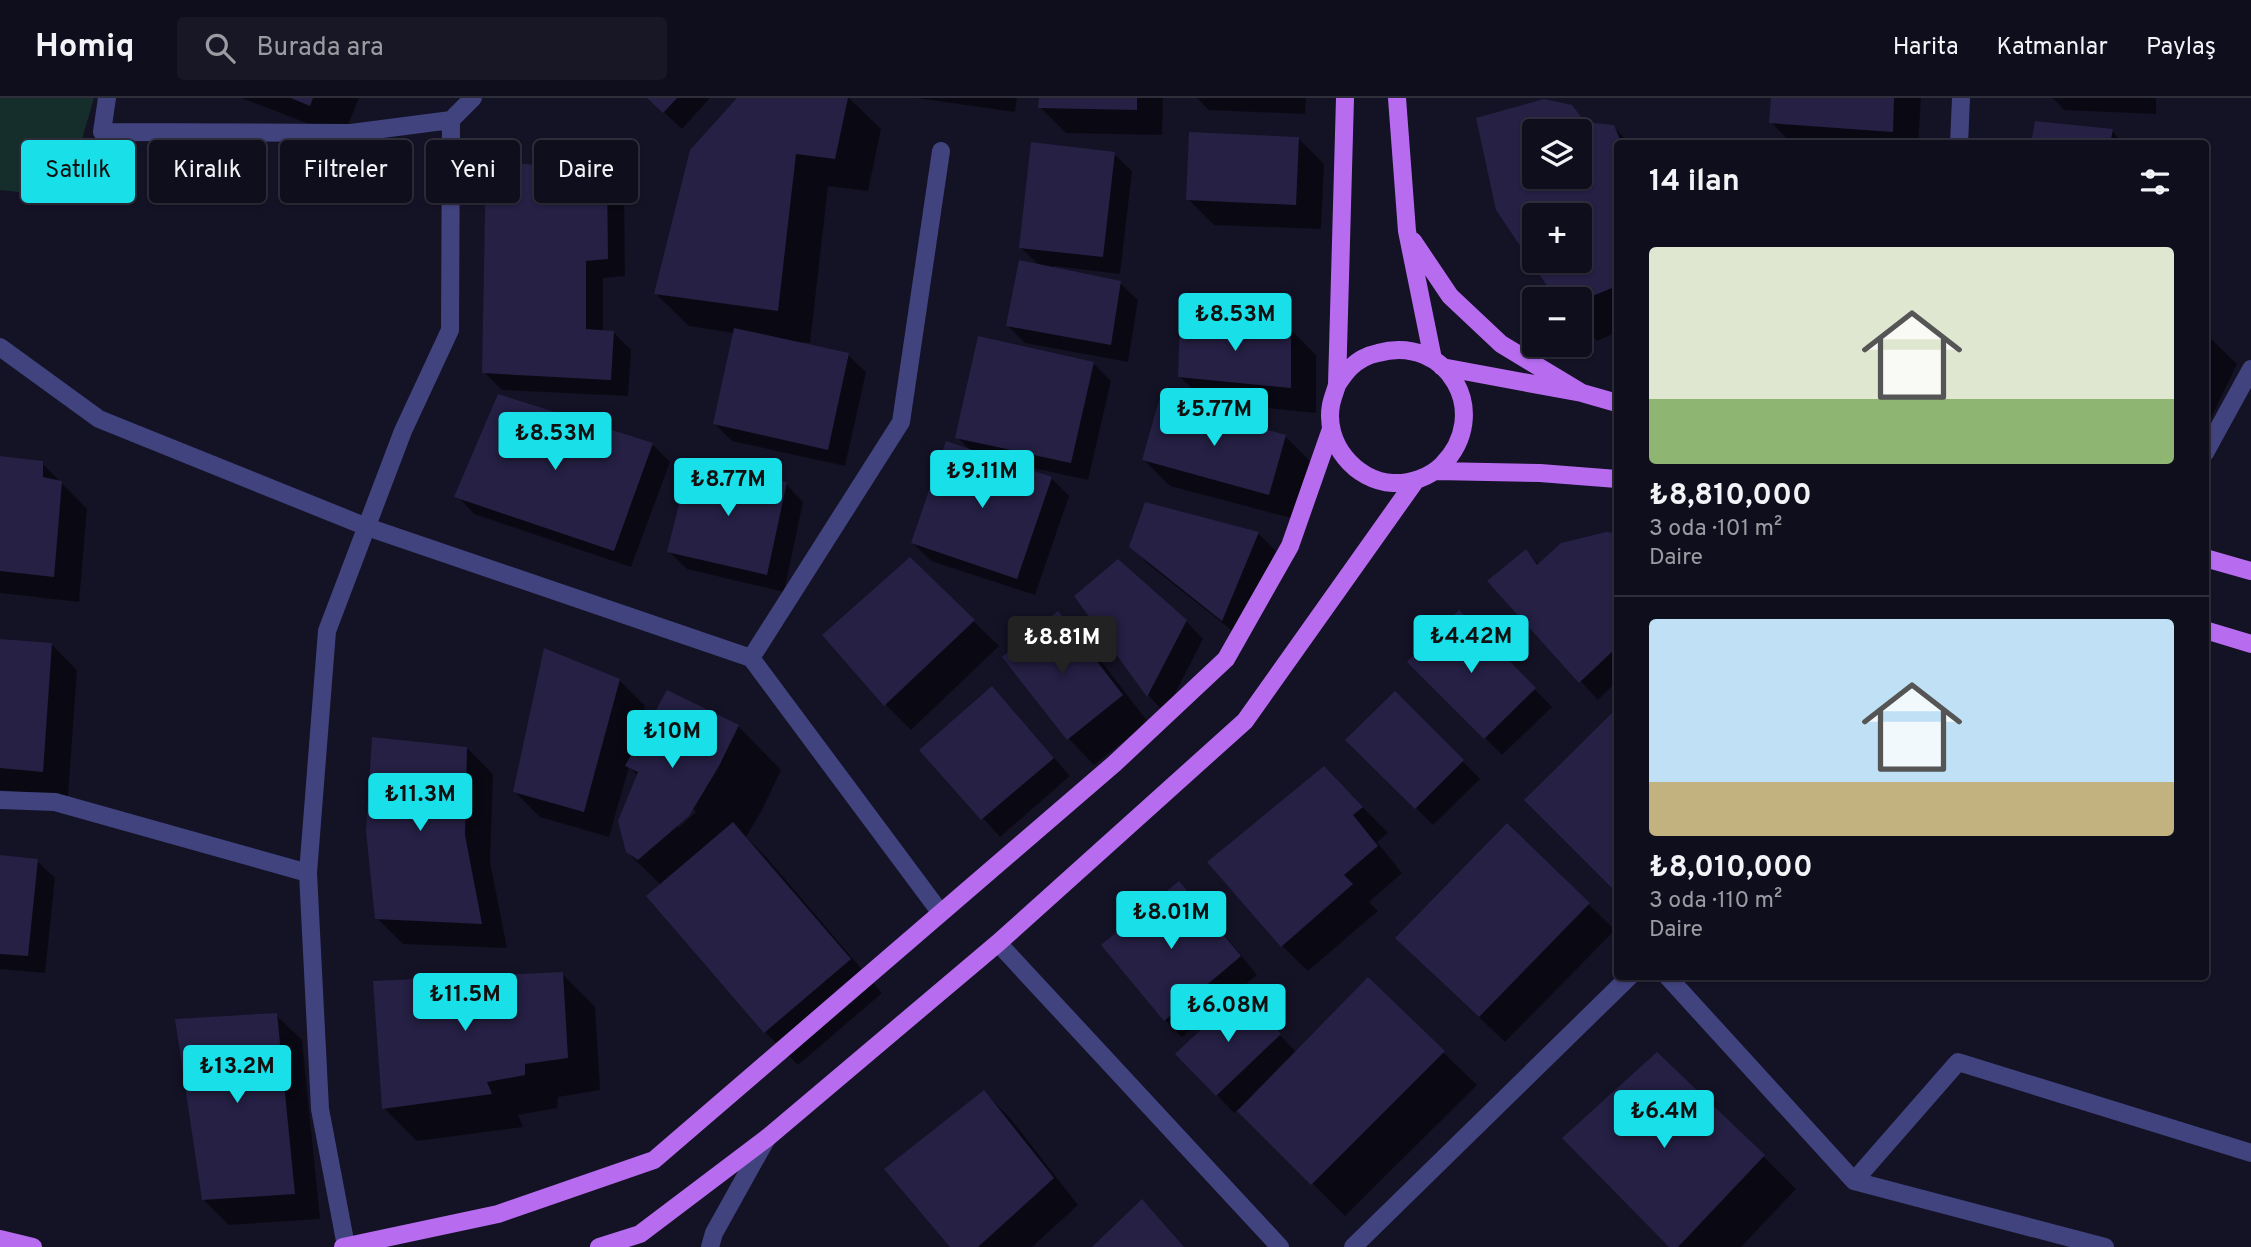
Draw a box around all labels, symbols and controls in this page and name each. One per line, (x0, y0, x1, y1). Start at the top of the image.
search box (177, 17, 667, 80)
text: Homiq (35, 27, 135, 69)
icon: search (201, 29, 239, 67)
text: Burada ara (257, 32, 384, 65)
text: Harita (1893, 33, 1959, 63)
text: Katmanlar (1997, 33, 2108, 63)
text: Paylaş (2146, 33, 2216, 63)
map controls (1522, 119, 1592, 357)
button: layers (1522, 119, 1592, 189)
chip: Satılık (21, 140, 135, 203)
chip: Kiralık (149, 140, 266, 203)
chip: Filtreler (280, 140, 412, 203)
chip: Yeni (426, 140, 520, 203)
chip: Daire (534, 140, 638, 203)
icon: filters (2136, 163, 2174, 201)
text: 14 ilan (1649, 164, 1740, 201)
button: + (1522, 203, 1592, 273)
button: − (1522, 287, 1592, 357)
icon: home (1849, 292, 1975, 418)
pin: ₺8.53M (1178, 294, 1292, 353)
text: ₺8.53M (1194, 301, 1276, 330)
pin: ₺5.77M (1157, 388, 1271, 448)
text: ₺5.77M (1176, 396, 1252, 425)
pin: ₺8.53M (498, 412, 612, 472)
text: ₺8.53M (514, 420, 596, 449)
pin: ₺9.11M (925, 450, 1039, 510)
pin: ₺8.77M (671, 458, 785, 518)
text: ₺9.11M (946, 458, 1018, 487)
text: ₺8.77M (690, 466, 766, 495)
text: ₺8,810,000 (1649, 478, 1812, 515)
text: 3 oda · 101 m² (1649, 515, 1782, 544)
text: Daire (1649, 544, 1703, 573)
pin: ₺8.81M (1005, 616, 1119, 676)
pin: ₺4.42M (1414, 616, 1528, 675)
text: ₺4.42M (1430, 623, 1512, 652)
text: ₺8.81M (1024, 624, 1100, 653)
icon: home (1849, 664, 1975, 790)
pin: ₺10M (631, 710, 713, 770)
text: ₺10M (643, 718, 701, 747)
pin: ₺11.3M (363, 774, 477, 833)
text: ₺11.3M (384, 781, 456, 810)
text: ₺8,010,000 (1649, 850, 1813, 887)
text: 3 oda · 110 m² (1649, 887, 1782, 916)
pin: ₺8.01M (1114, 892, 1228, 951)
text: ₺8.01M (1132, 899, 1210, 928)
text: Daire (1649, 916, 1703, 945)
pin: ₺11.5M (408, 974, 522, 1033)
text: ₺11.5M (429, 981, 501, 1010)
pin: ₺6.08M (1171, 984, 1285, 1044)
text: ₺6.08M (1187, 992, 1269, 1021)
pin: ₺13.2M (180, 1046, 294, 1105)
text: ₺13.2M (199, 1053, 275, 1082)
pin: ₺6.4M (1615, 1090, 1713, 1150)
text: ₺6.4M (1630, 1098, 1698, 1127)

